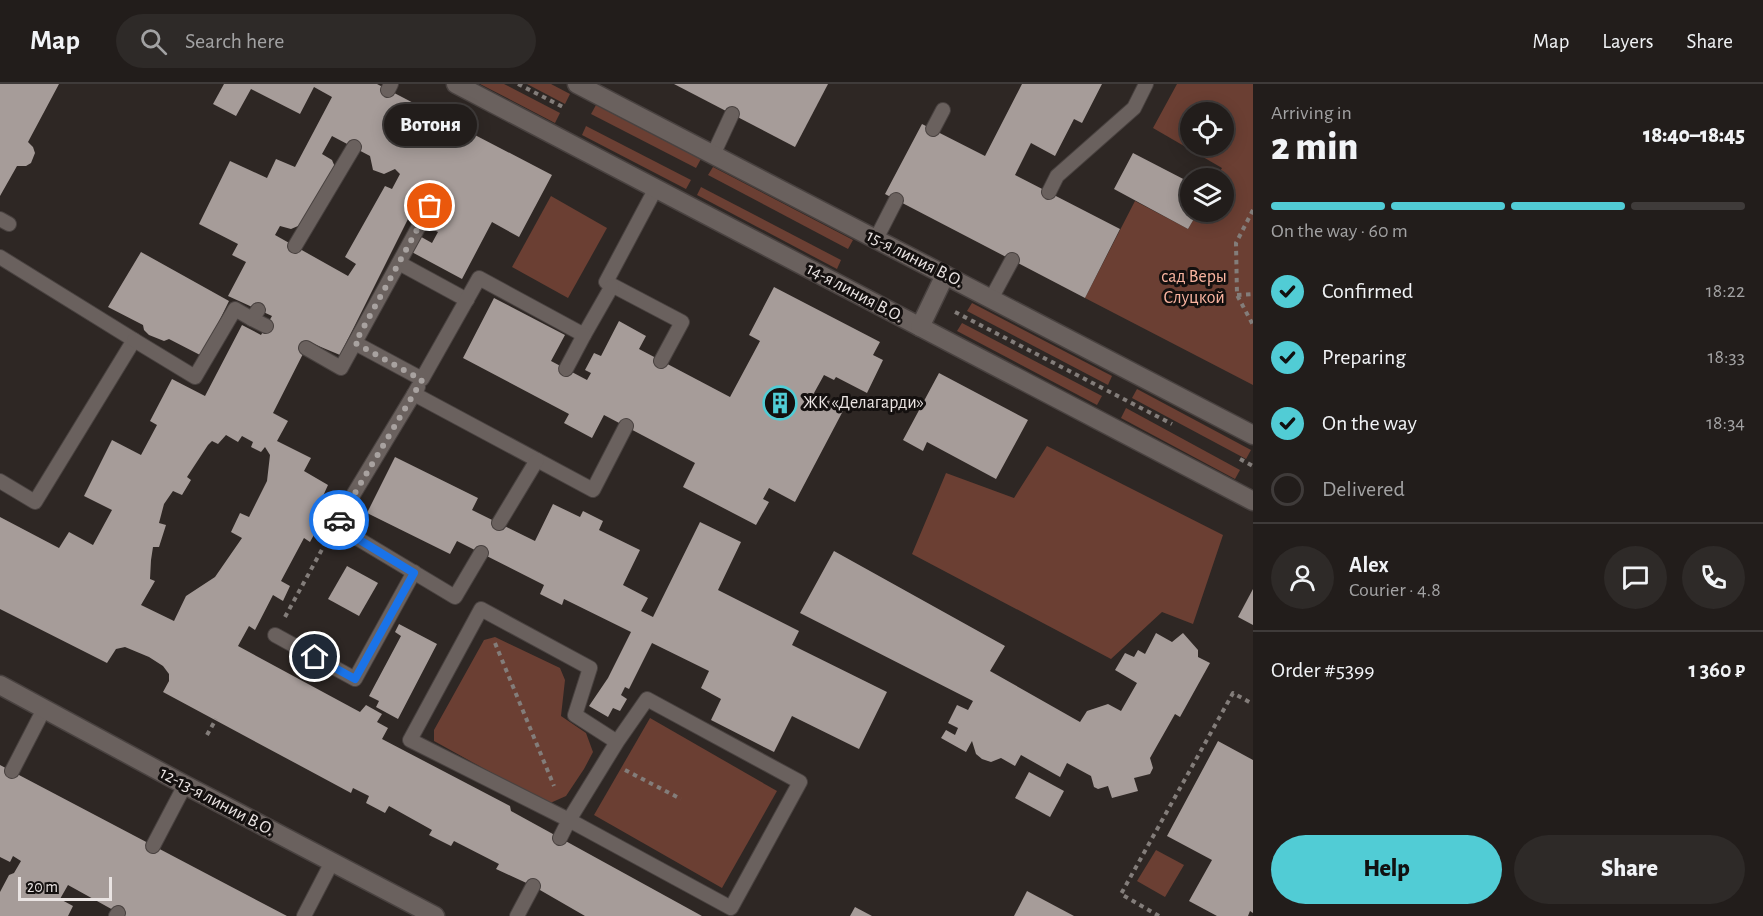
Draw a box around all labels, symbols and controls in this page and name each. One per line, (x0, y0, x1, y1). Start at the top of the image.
search box (116, 14, 536, 68)
icon: search (137, 25, 170, 58)
text: Map (30, 27, 80, 55)
text: Search here (185, 30, 284, 52)
text: Map (1533, 31, 1569, 52)
text: Layers (1602, 31, 1653, 52)
text: Share (1686, 31, 1733, 52)
map controls (1180, 102, 1234, 222)
button: locate (1180, 102, 1234, 156)
text: Arriving in (1271, 103, 1352, 123)
callout: Вотоня (384, 104, 476, 146)
text: Вотоня (400, 115, 461, 135)
text: 18:40–18:45 (1643, 124, 1745, 146)
text: 2 min (1271, 128, 1358, 167)
button: layers (1180, 168, 1234, 222)
pin (404, 180, 455, 231)
icon: bag (413, 189, 446, 222)
text: On the way · 60 m (1271, 221, 1408, 241)
street label: 15-я линия В.О. (864, 227, 966, 291)
street label: 14-я линия В.О. (803, 260, 907, 326)
park label: сад Веры Слуцкой (1161, 268, 1227, 307)
icon: check (1271, 275, 1304, 308)
text: Confirmed (1322, 280, 1413, 302)
text: 18:22 (1706, 281, 1745, 301)
icon: check (1271, 341, 1304, 374)
text: Preparing (1322, 346, 1406, 368)
text: 18:33 (1708, 347, 1745, 367)
building icon: ЖК «Делагарди» (762, 385, 798, 421)
place label: ЖК «Делагарди» (803, 394, 924, 412)
icon: check (1271, 407, 1304, 440)
text: On the way (1322, 412, 1417, 434)
text: 18:34 (1706, 413, 1745, 433)
text: Delivered (1322, 478, 1405, 500)
courier (309, 490, 369, 550)
icon: car (323, 504, 356, 537)
button: person (1271, 546, 1334, 609)
button: chat (1604, 546, 1667, 609)
button: phone (1682, 546, 1745, 609)
text: Alex (1349, 554, 1389, 576)
text: Courier · 4.8 (1349, 580, 1441, 600)
pin (289, 631, 340, 682)
icon: home (298, 640, 331, 673)
text: Order #5399 (1271, 659, 1375, 681)
text: 1 360 ₽ (1689, 659, 1745, 681)
street label: 12-13-я линии В.О. (157, 764, 277, 840)
button: Help (1271, 835, 1502, 904)
button: Share (1514, 835, 1745, 904)
scale bar (18, 874, 112, 902)
text: 20 m (27, 879, 58, 895)

